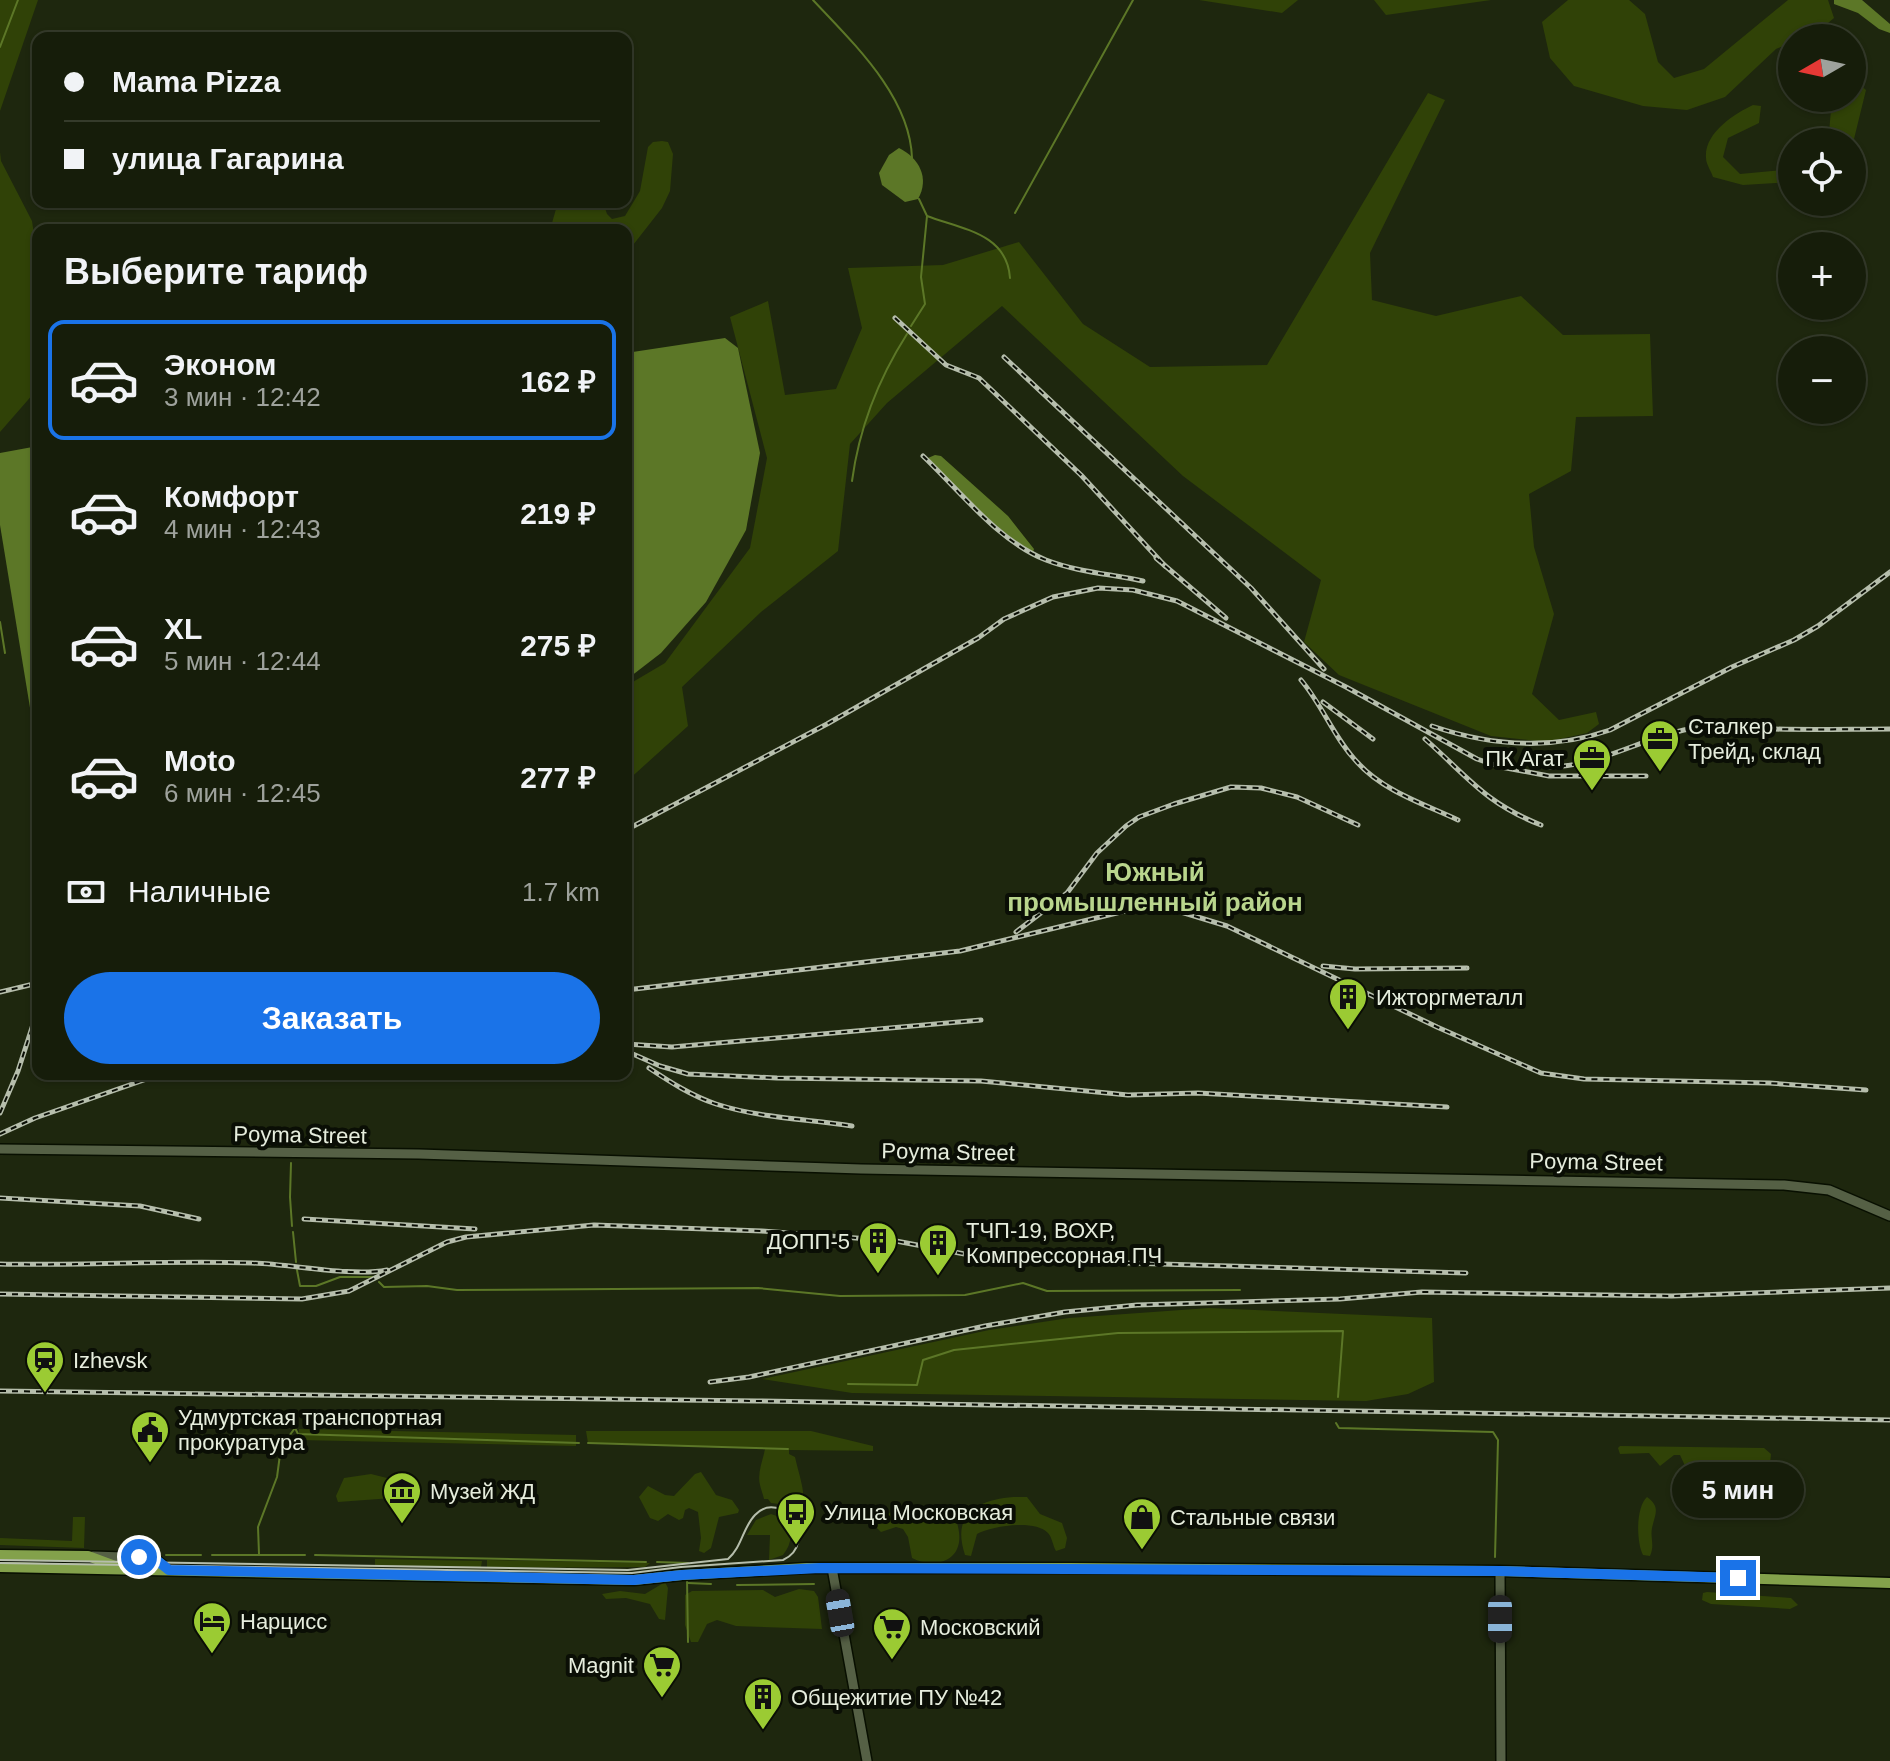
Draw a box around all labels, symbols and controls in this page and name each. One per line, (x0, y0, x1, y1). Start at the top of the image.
north arrow (1778, 24, 1866, 112)
map controls (1778, 24, 1866, 424)
text: Mama Pizza (112, 65, 280, 98)
button: locate (1778, 128, 1866, 216)
text: улица Гагарина (112, 142, 344, 175)
button: + (1778, 232, 1866, 320)
text: Выберите тариф (64, 251, 368, 292)
button: − (1778, 336, 1866, 424)
icon: car (68, 344, 140, 416)
text: Эконом (164, 348, 277, 381)
text: 162 ₽ (520, 365, 596, 398)
text: 3 мин · 12:42 (164, 382, 321, 412)
icon: car (68, 476, 140, 548)
text: Комфорт (164, 480, 299, 513)
text: 219 ₽ (520, 497, 596, 530)
text: 4 мин · 12:43 (164, 514, 321, 544)
icon: car (68, 608, 140, 680)
text: XL (164, 612, 202, 645)
text: 275 ₽ (520, 629, 596, 662)
text: 5 мин · 12:44 (164, 646, 321, 676)
place label: Сталкер Трейд, склад (1688, 714, 1821, 764)
office icon: Сталкер Трейд, склад (1639, 718, 1681, 773)
office icon: ПК Агат (1571, 737, 1613, 792)
icon: car (68, 740, 140, 812)
text: Moto (164, 744, 236, 777)
place label: ПК Агат (1485, 746, 1564, 771)
text: 277 ₽ (520, 761, 596, 794)
text: 6 мин · 12:45 (164, 778, 321, 808)
district label: Южный промышленный район (1007, 857, 1303, 917)
icon: cash (64, 870, 108, 914)
text: Наличные (128, 875, 271, 908)
text: 1.7 km (522, 877, 600, 907)
button: Заказать (64, 972, 600, 1064)
building icon: Ижторгметалл (1327, 976, 1369, 1031)
place label: Ижторгметалл (1376, 985, 1523, 1010)
street label: Poyma Street (233, 1121, 367, 1149)
street label: Poyma Street (881, 1138, 1015, 1166)
street label: Poyma Street (1529, 1148, 1663, 1176)
place label: ТЧП-19, ВОХР, Компрессорная ПЧ (966, 1218, 1162, 1268)
building icon: ДОПП-5 (857, 1220, 899, 1275)
building icon: ТЧП-19, ВОХР, Компрессорная ПЧ (917, 1222, 959, 1277)
place label: ДОПП-5 (767, 1229, 850, 1254)
station icon: Izhevsk (24, 1339, 66, 1394)
place label: Izhevsk (73, 1348, 149, 1373)
place label: Удмуртская транспортная прокуратура (178, 1405, 442, 1455)
public building icon: Удмуртская транспортная прокуратура (129, 1409, 171, 1464)
callout: 5 мин (1672, 1462, 1804, 1518)
museum icon: Музей ЖД (381, 1470, 423, 1525)
text: 5 мин (1702, 1475, 1774, 1505)
place label: Музей ЖД (430, 1479, 535, 1504)
bus stop icon: Улица Московская (775, 1491, 817, 1546)
shop icon: Стальные связи (1121, 1496, 1163, 1551)
place label: Улица Московская (824, 1500, 1013, 1525)
place label: Стальные связи (1170, 1505, 1335, 1530)
route start (121, 1539, 157, 1575)
route end (1720, 1560, 1756, 1596)
car (824, 1587, 856, 1639)
car (1488, 1595, 1512, 1643)
hotel icon: Нарцисс (191, 1600, 233, 1655)
supermarket icon: Московский (871, 1606, 913, 1661)
place label: Нарцисс (240, 1609, 327, 1634)
place label: Московский (920, 1615, 1041, 1640)
supermarket icon: Magnit (641, 1644, 683, 1699)
place label: Magnit (568, 1653, 634, 1678)
building icon: Общежитие ПУ №42 (742, 1676, 784, 1731)
place label: Общежитие ПУ №42 (791, 1685, 1002, 1710)

